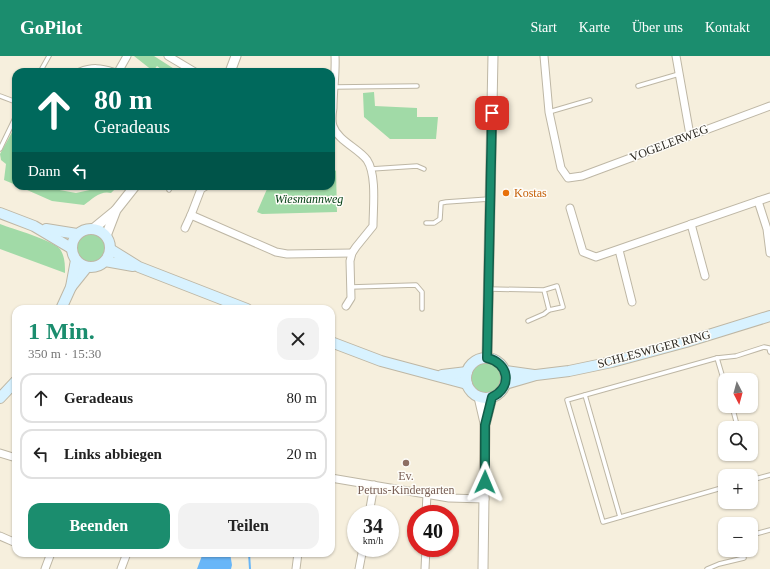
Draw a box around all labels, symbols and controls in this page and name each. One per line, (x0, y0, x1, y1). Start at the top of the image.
text: GoPilot (20, 17, 82, 38)
text: Start (530, 20, 557, 35)
text: Karte (579, 20, 610, 35)
text: Über uns (632, 20, 683, 35)
text: Kontakt (705, 20, 750, 35)
icon: ahead (28, 84, 80, 136)
text: 80 m (94, 84, 152, 115)
pin (475, 96, 509, 130)
icon: arrive (481, 102, 503, 124)
text: Geradeaus (94, 117, 170, 137)
street label: VOGELERWEG (628, 122, 710, 164)
icon: left (69, 160, 91, 182)
text: Dann (28, 163, 61, 179)
place label: Kostas (514, 186, 547, 200)
marker: Kostas (501, 188, 511, 198)
park label: Wiesmannweg (275, 192, 343, 206)
text: 1 Min. (28, 318, 95, 344)
button: close (277, 318, 319, 360)
street label: SCHLESWIGER RING (596, 327, 712, 371)
text: 350 m · 15:30 (28, 346, 101, 361)
north arrow (718, 373, 758, 413)
map controls (718, 373, 758, 557)
icon: ahead (30, 387, 52, 409)
text: Geradeaus (64, 390, 133, 406)
text: 80 m (287, 390, 317, 406)
button: search (718, 421, 758, 461)
icon: left (30, 443, 52, 465)
text: Links abbiegen (64, 446, 162, 462)
text: 20 m (287, 446, 317, 462)
marker: Ev. Petrus-Kindergarten (401, 458, 411, 468)
position arrow (464, 461, 506, 503)
place label: Ev. Petrus-Kindergarten (357, 469, 455, 497)
button: + (718, 469, 758, 509)
button: Beenden (28, 503, 170, 549)
button: Teilen (178, 503, 319, 549)
speed limit sign: 40 (407, 505, 459, 557)
text: 34 (363, 515, 383, 537)
button: − (718, 517, 758, 557)
text: km/h (363, 535, 383, 546)

